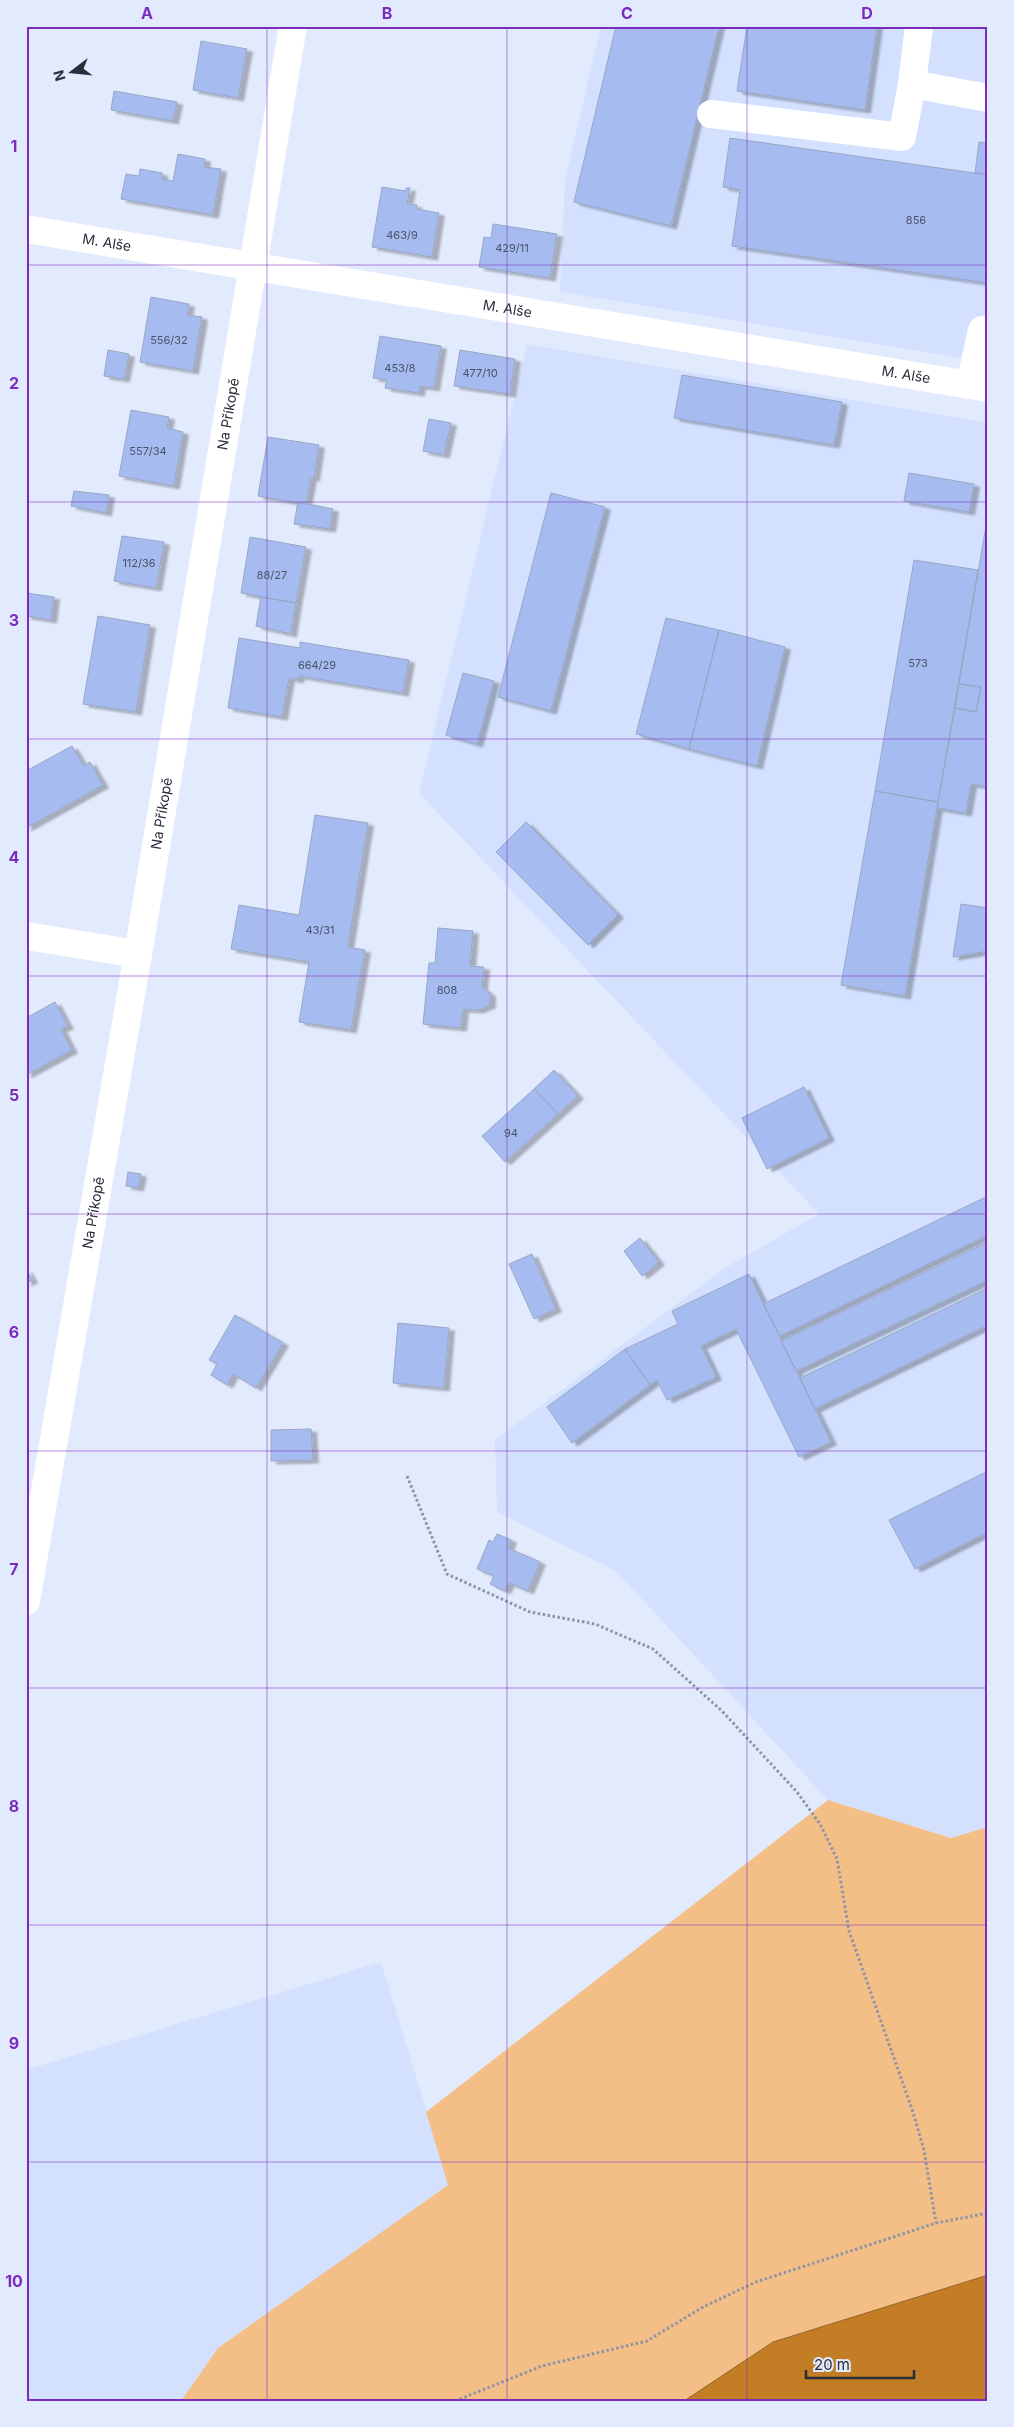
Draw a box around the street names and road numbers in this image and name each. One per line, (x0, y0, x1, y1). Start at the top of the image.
street label: M. Alše (81, 229, 133, 254)
street label: M. Alše (482, 296, 533, 320)
street label: M. Alše (880, 362, 932, 386)
street label: Na Příkopě (213, 377, 242, 451)
street label: Na Příkopě (147, 776, 175, 851)
street label: Na Příkopě (78, 1175, 107, 1250)

